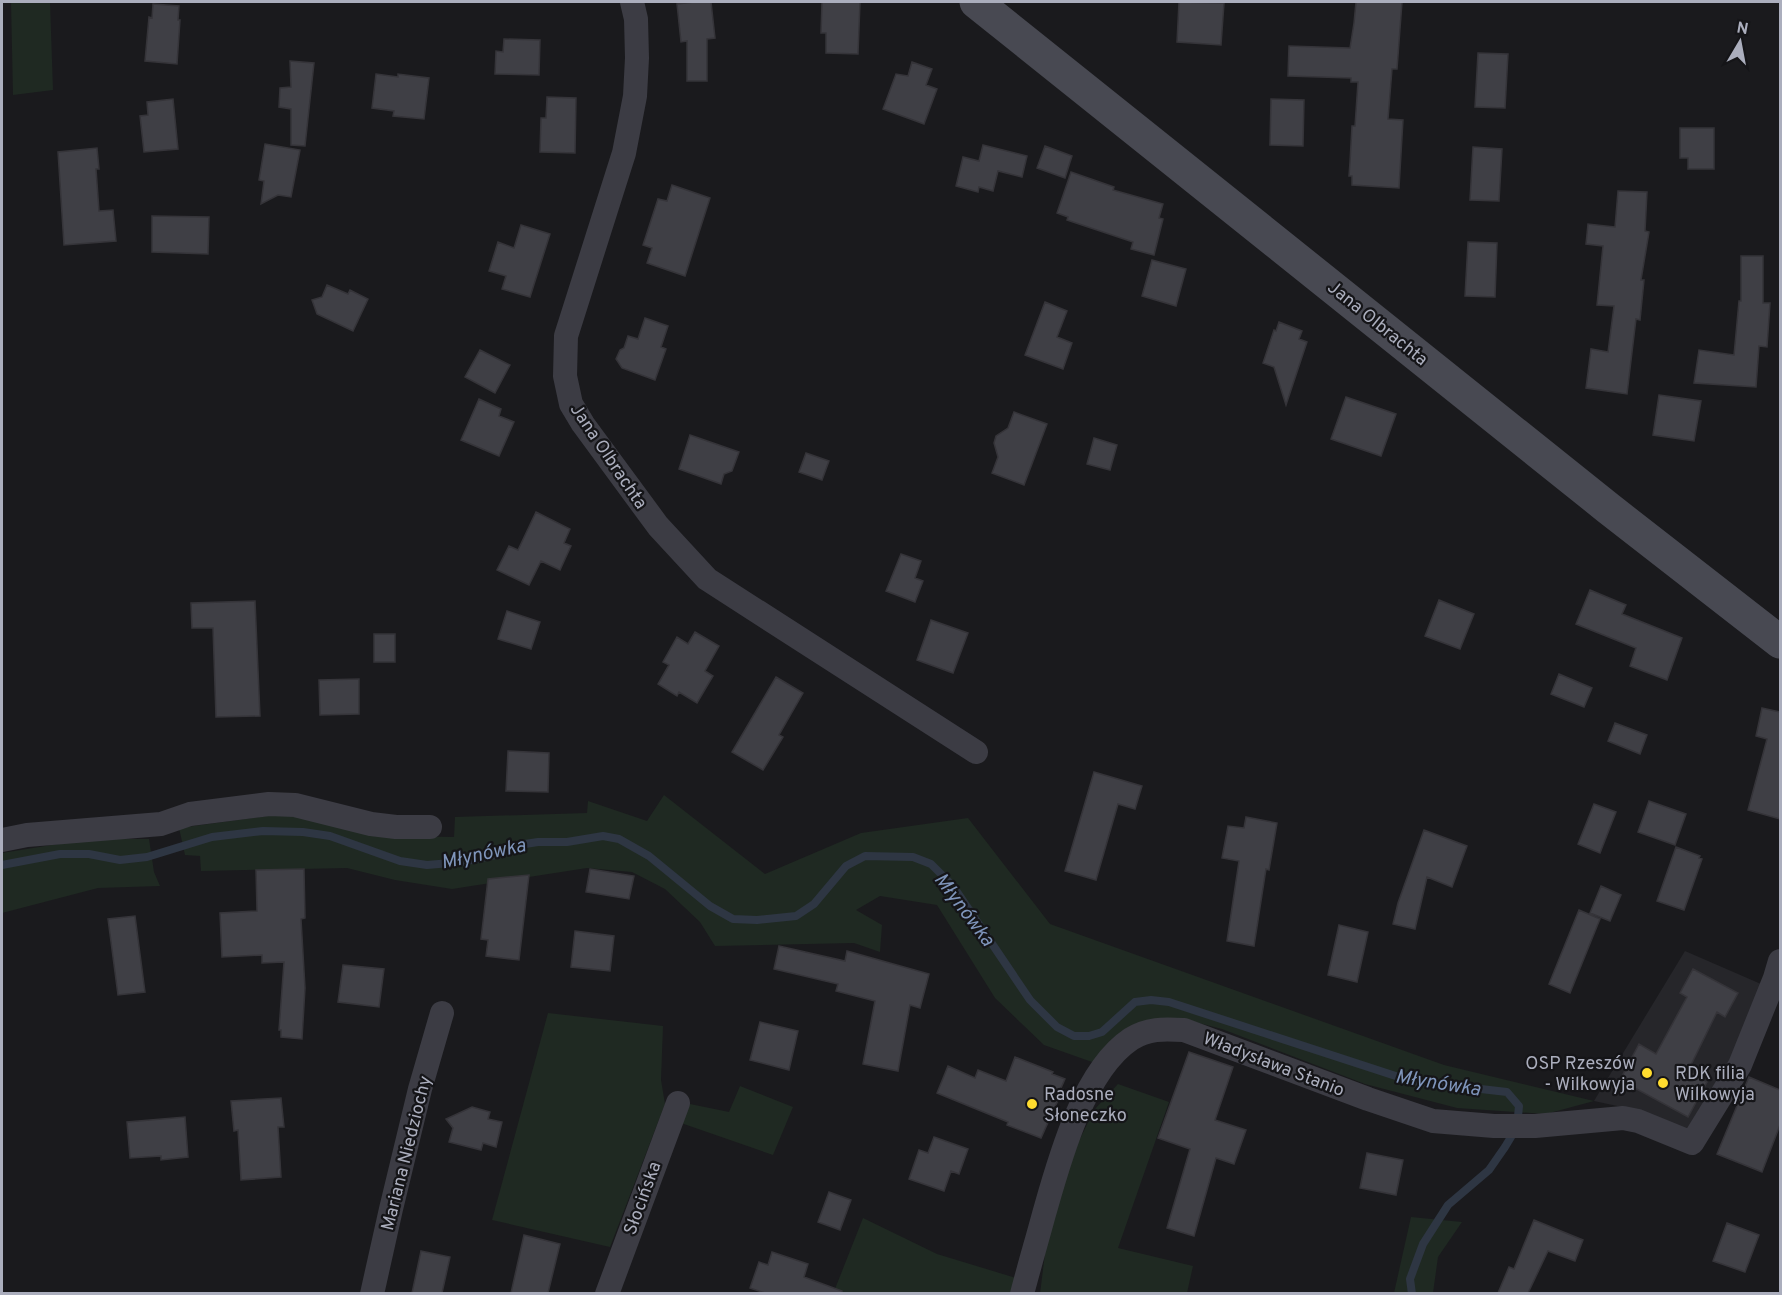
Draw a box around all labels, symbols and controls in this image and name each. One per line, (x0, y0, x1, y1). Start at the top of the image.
north arrow (1710, 12, 1770, 72)
text: N (1735, 18, 1750, 40)
street label: Jana Olbrachta (1322, 277, 1432, 372)
street label: Jana Olbrachta (564, 400, 652, 514)
water label: Młynówka (439, 833, 529, 877)
water label: Młynówka (927, 868, 1000, 953)
street label: Władysława Stanio (1200, 1028, 1347, 1103)
place label: OSP Rzeszów - Wilkowyja (1525, 1053, 1635, 1097)
place label: RDK filia Wilkowyja (1675, 1063, 1755, 1107)
water label: Młynówka (1393, 1064, 1483, 1104)
marker: OSP Rzeszów - Wilkowyja (1640, 1066, 1654, 1080)
street label: Mariana Niedziochy (377, 1074, 438, 1233)
marker: RDK filia Wilkowyja (1656, 1076, 1670, 1090)
place label: Radosne Słoneczko (1044, 1084, 1127, 1128)
marker: Radosne Słoneczko (1025, 1097, 1039, 1111)
street label: Słocińska (620, 1159, 667, 1238)

